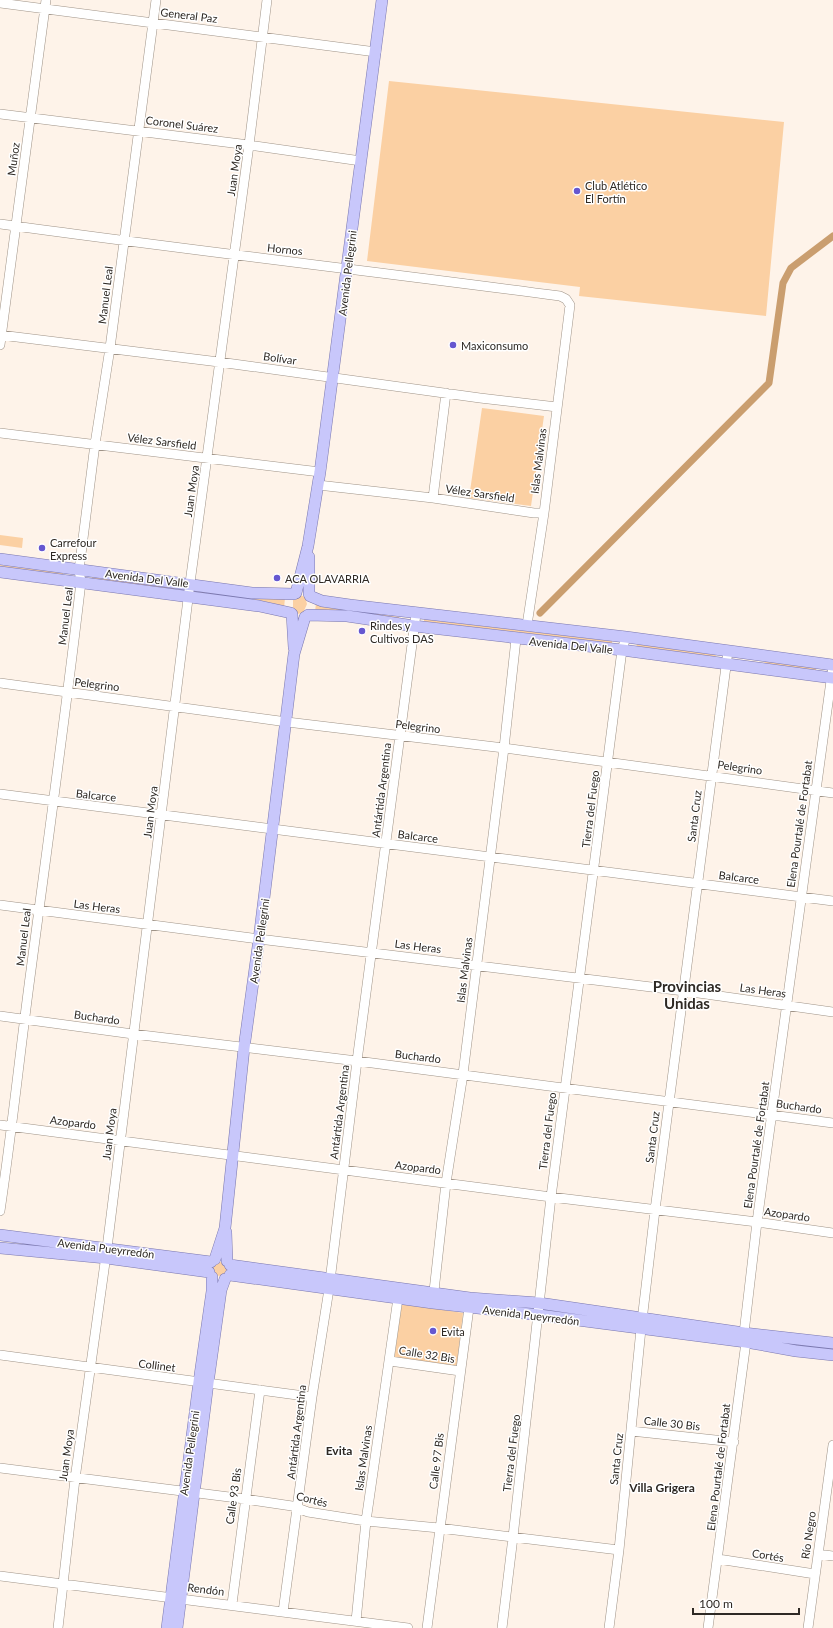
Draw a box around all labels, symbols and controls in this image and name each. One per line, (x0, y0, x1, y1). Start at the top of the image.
street label: General Paz (160, 5, 218, 25)
street label: Coronel Suárez (145, 113, 219, 135)
street label: Muñoz (4, 141, 22, 176)
street label: Juan Moya (224, 143, 244, 197)
place label: Club Atlético El Fortín (585, 179, 647, 205)
marker: Club Atlético El Fortín (572, 186, 582, 196)
street label: Avenida Pellegrini (335, 229, 359, 316)
street label: Hornos (267, 241, 304, 257)
street label: Manuel Leal (95, 265, 115, 325)
place label: Maxiconsumo (461, 339, 528, 352)
marker: Maxiconsumo (448, 340, 458, 350)
street label: Bolívar (262, 349, 298, 367)
street label: Islas Malvinas (528, 427, 549, 495)
street label: Vélez Sarsfield (127, 430, 197, 452)
street label: Juan Moya (181, 464, 201, 518)
street label: Vélez Sarsfield (445, 482, 515, 504)
place label: Carrefour Express (50, 536, 96, 562)
marker: Carrefour Express (37, 543, 47, 553)
street label: Avenida Del Valle (105, 566, 190, 590)
place label: ACA OLAVARRIA (285, 572, 370, 585)
marker: ACA OLAVARRIA (272, 573, 282, 583)
street label: Manuel Leal (55, 586, 75, 646)
place label: Rindes y Cultivos DAS (370, 619, 434, 645)
marker: Rindes y Cultivos DAS (357, 626, 367, 636)
street label: Avenida Del Valle (529, 634, 614, 656)
street label: Pelegrino (74, 675, 120, 693)
street label: Pelegrino (395, 717, 441, 735)
street label: Antártida Argentina (369, 742, 393, 838)
street label: Pelegrino (717, 757, 763, 777)
street label: Elena Pourtalé de Fortabat (784, 760, 814, 888)
street label: Tierra del Fuego (579, 769, 601, 849)
street label: Juan Moya (140, 785, 160, 839)
street label: Balcarce (75, 786, 117, 804)
street label: Santa Cruz (684, 789, 704, 843)
street label: Balcarce (397, 827, 439, 845)
street label: Balcarce (718, 868, 760, 886)
street label: Las Heras (73, 897, 121, 915)
street label: Avenida Pellegrini (247, 897, 271, 984)
street label: Manuel Leal (13, 907, 33, 967)
street label: Islas Malvinas (454, 936, 475, 1004)
street label: Las Heras (394, 937, 442, 955)
district label: Provincias Unidas (653, 977, 722, 1012)
street label: Las Heras (739, 980, 787, 1000)
street label: Buchardo (73, 1007, 121, 1027)
street label: Buchardo (394, 1047, 442, 1065)
street label: Antártida Argentina (327, 1064, 351, 1160)
street label: Elena Pourtalé de Fortabat (741, 1081, 771, 1209)
street label: Tierra del Fuego (536, 1091, 558, 1171)
street label: Buchardo (775, 1096, 823, 1116)
street label: Juan Moya (99, 1107, 119, 1161)
street label: Santa Cruz (642, 1110, 662, 1164)
street label: Azopardo (49, 1113, 97, 1131)
street label: Azopardo (394, 1158, 442, 1176)
street label: Azopardo (763, 1204, 811, 1224)
street label: Avenida Pueyrredón (57, 1236, 155, 1260)
street label: Avenida Pueyrredón (482, 1303, 580, 1327)
place label: Evita (441, 1325, 465, 1338)
marker: Evita (428, 1326, 438, 1336)
street label: Calle 32 Bis (398, 1343, 456, 1365)
street label: Collinet (138, 1356, 176, 1374)
street label: Antártida Argentina (284, 1384, 308, 1480)
street label: Elena Pourtalé de Fortabat (704, 1403, 732, 1531)
street label: Avenida Pellegrini (177, 1409, 201, 1496)
street label: Tierra del Fuego (500, 1413, 522, 1493)
street label: Calle 30 Bis (643, 1414, 701, 1432)
street label: Islas Malvinas (352, 1424, 374, 1492)
street label: Juan Moya (56, 1428, 76, 1482)
street label: Calle 97 Bis (426, 1432, 446, 1490)
street label: Santa Cruz (607, 1432, 625, 1486)
district label: Evita (326, 1443, 352, 1458)
street label: Calle 93 Bis (223, 1467, 243, 1525)
district label: Villa Grigera (628, 1480, 695, 1495)
street label: Cortés (295, 1489, 329, 1509)
street label: Río Negro (798, 1510, 818, 1560)
street label: Cortés (751, 1546, 785, 1564)
street label: Rendón (187, 1580, 225, 1598)
scale bar (693, 1590, 799, 1616)
text: 100 m (699, 1596, 733, 1611)

